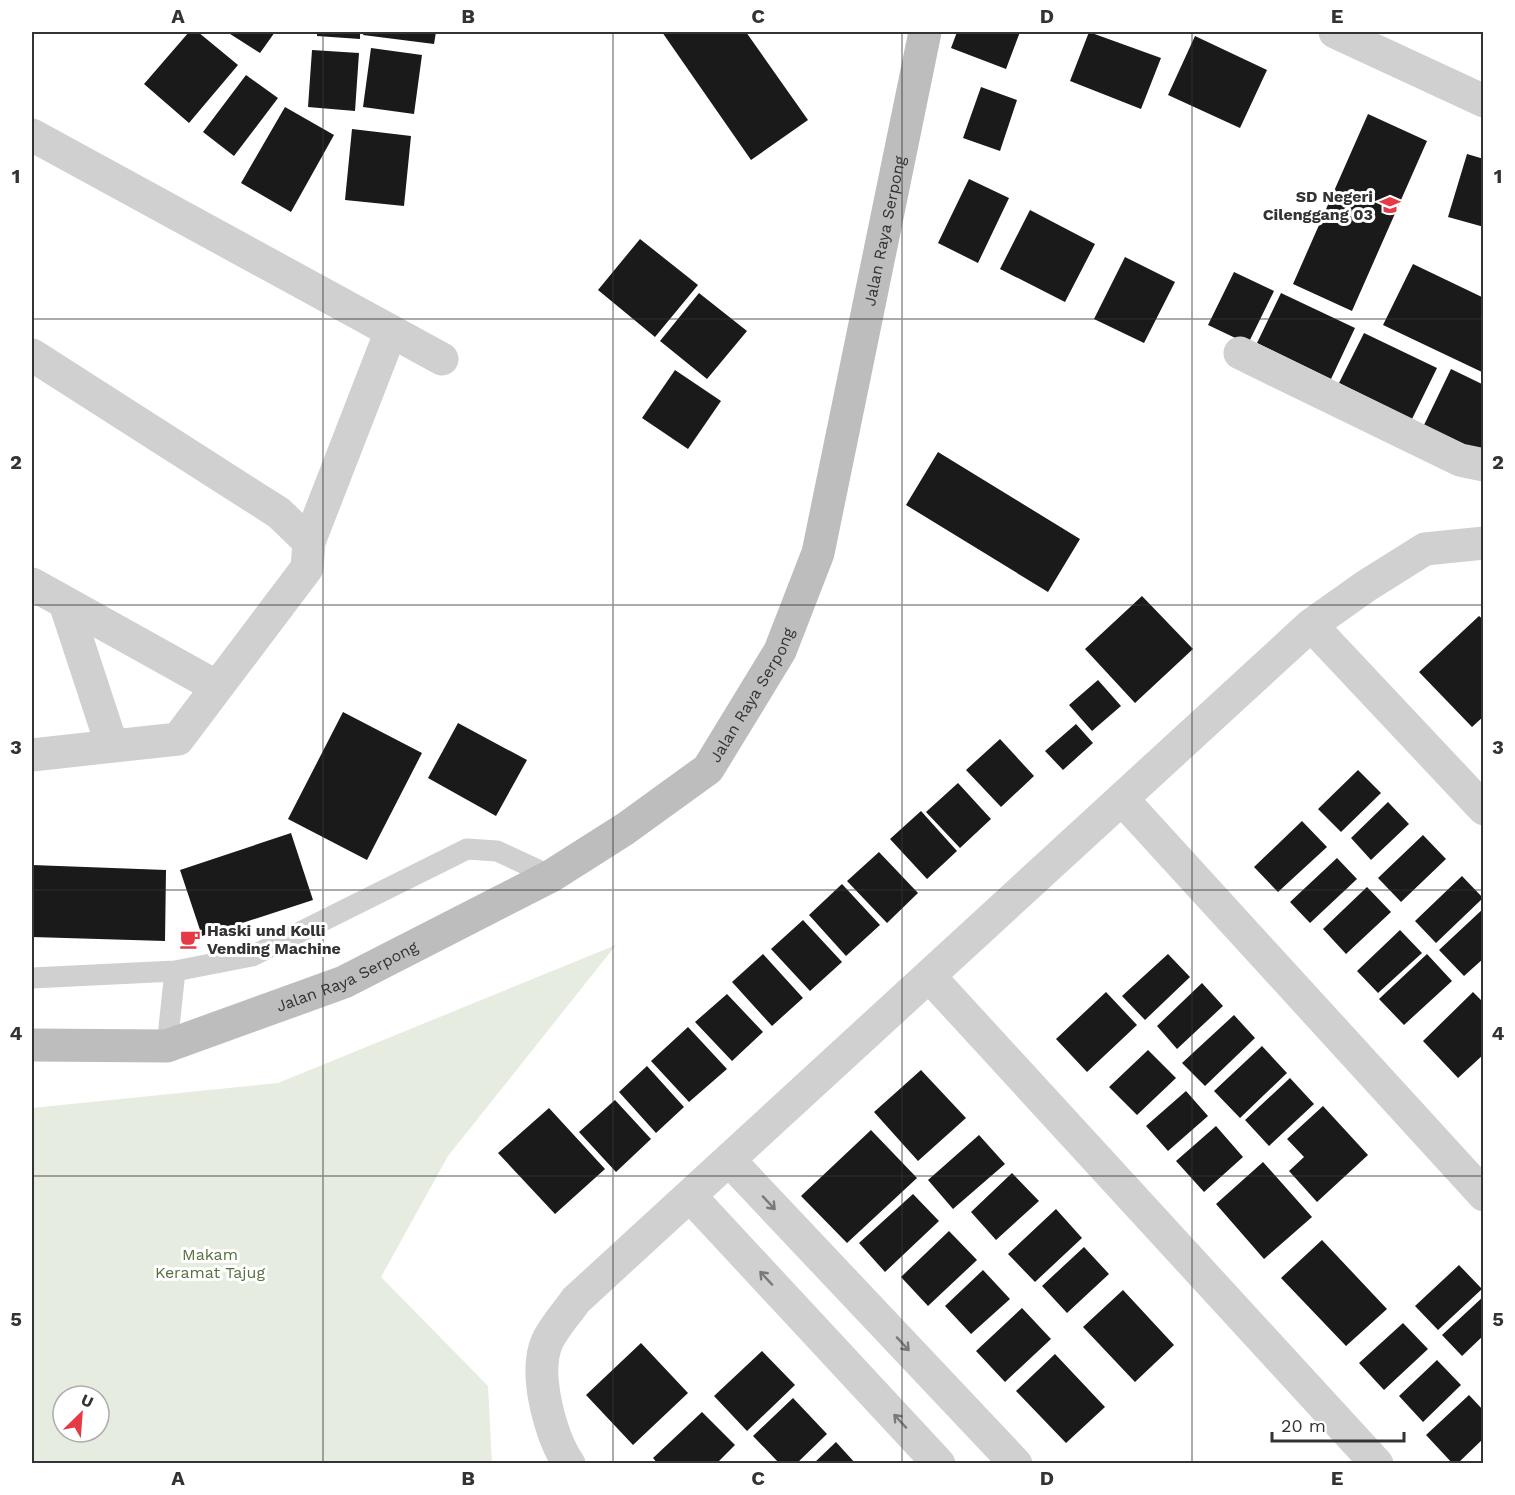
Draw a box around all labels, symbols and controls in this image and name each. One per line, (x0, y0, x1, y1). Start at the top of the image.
text: A (171, 4, 185, 28)
text: B (461, 4, 475, 28)
text: C (751, 4, 765, 28)
text: D (1040, 4, 1054, 28)
text: E (1331, 4, 1343, 28)
street label: Jalan Raya Serpong (859, 154, 909, 308)
text: 1 (12, 164, 20, 188)
text: 1 (1494, 164, 1502, 188)
place label: SD Negeri Cilenggang 03 (1263, 187, 1373, 224)
school or university icon: SD Negeri Cilenggang 03 (1378, 193, 1402, 217)
text: 2 (10, 450, 22, 474)
text: 2 (1492, 450, 1504, 474)
street label: Jalan Raya Serpong (705, 624, 798, 766)
text: 3 (10, 735, 22, 759)
text: 3 (1492, 735, 1504, 759)
place label: Haski und Kolli Vending Machine (207, 921, 341, 958)
cafe icon: Haski und Kolli Vending Machine (178, 927, 202, 951)
street label: Jalan Raya Serpong (273, 936, 421, 1015)
text: 4 (10, 1021, 23, 1045)
text: 4 (1492, 1021, 1505, 1045)
one-way arrow (762, 1195, 777, 1210)
park label: Makam Keramat Tajug (155, 1245, 265, 1282)
one-way arrow (760, 1271, 774, 1286)
text: 5 (10, 1307, 22, 1331)
text: 5 (1492, 1307, 1504, 1331)
one-way arrow (896, 1337, 911, 1352)
north arrow (51, 1384, 111, 1444)
text: U (78, 1390, 96, 1412)
scale bar (1272, 1405, 1404, 1443)
one-way arrow (892, 1413, 907, 1428)
text: 20 m (1281, 1415, 1326, 1436)
text: A (171, 1466, 185, 1490)
text: B (461, 1466, 475, 1490)
text: C (751, 1466, 765, 1490)
text: D (1040, 1466, 1054, 1490)
text: E (1331, 1466, 1343, 1490)

